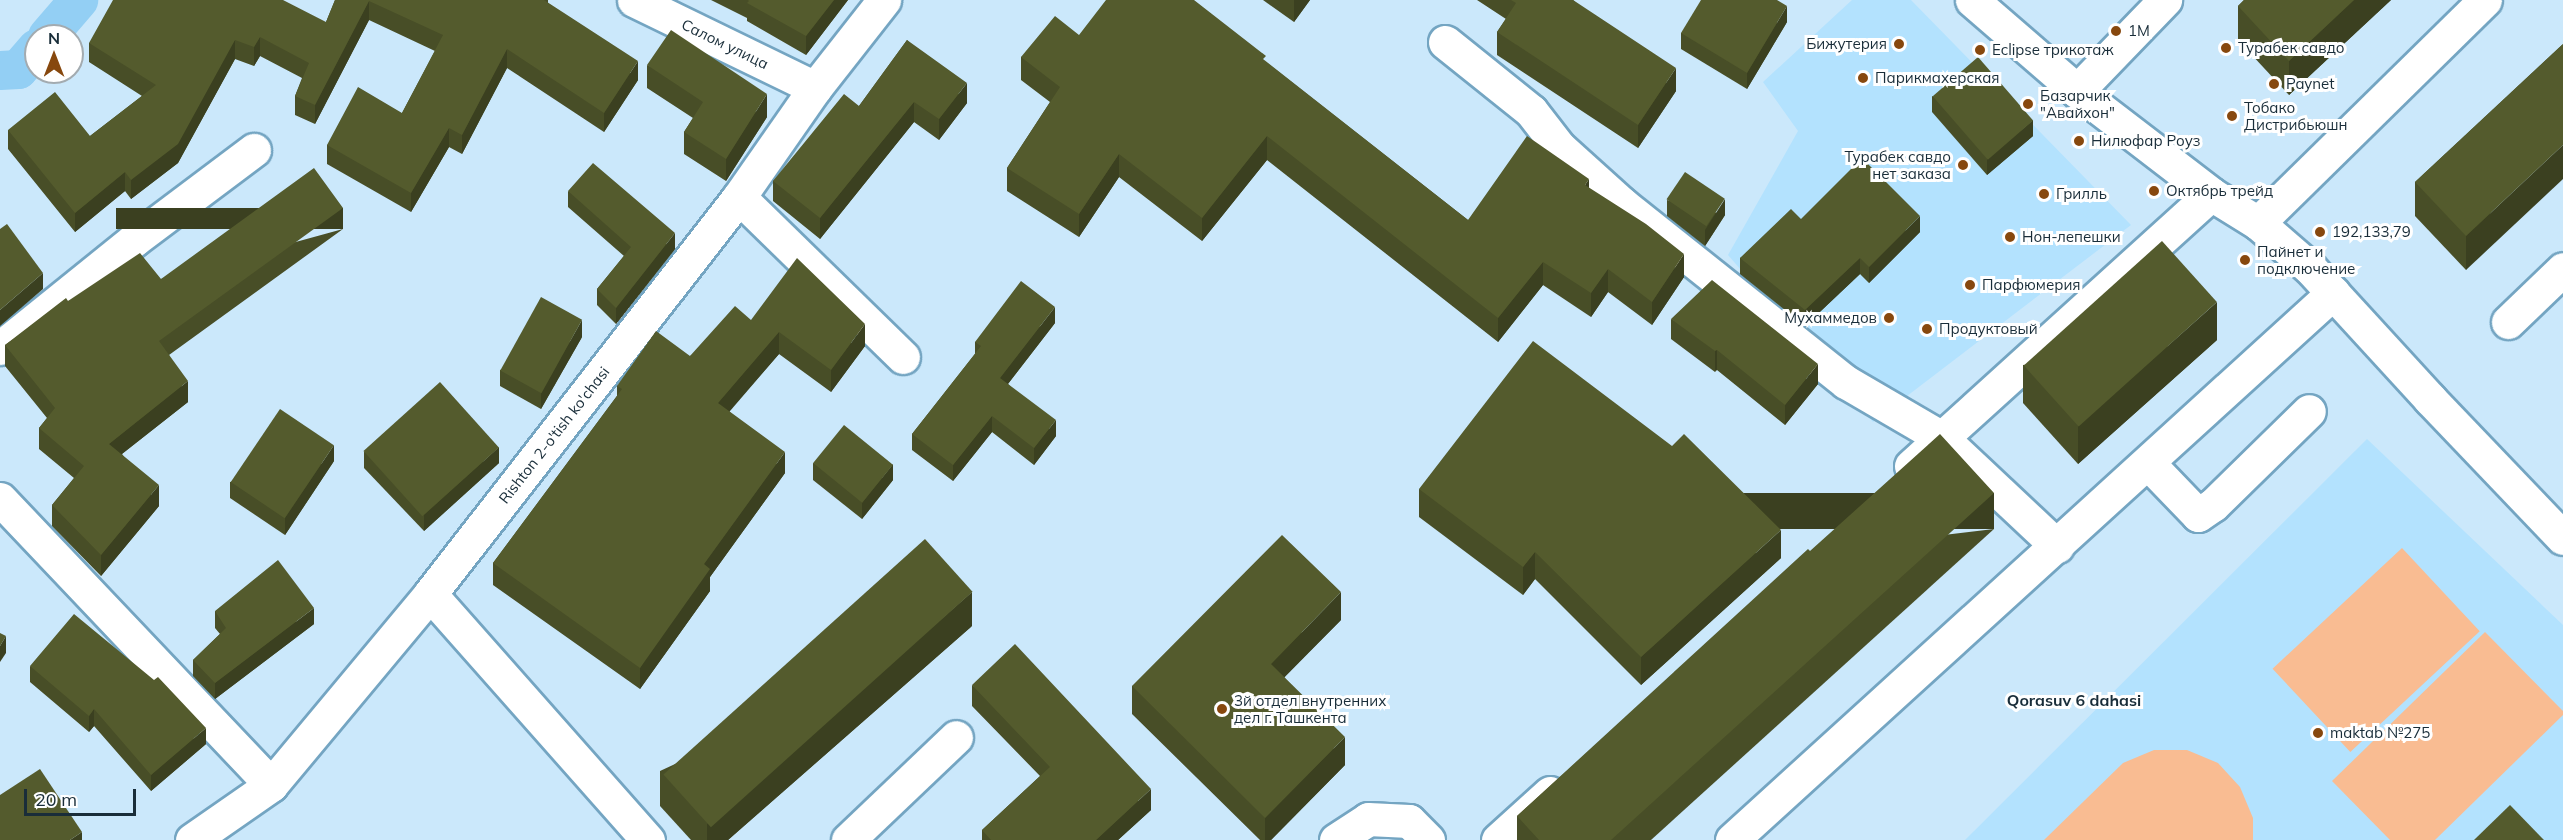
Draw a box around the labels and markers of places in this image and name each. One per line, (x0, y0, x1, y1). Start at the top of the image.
place label: 1М (2128, 22, 2150, 40)
marker: 1М (2109, 24, 2123, 38)
place label: Бижутерия (1806, 35, 1887, 53)
marker: Бижутерия (1892, 37, 1906, 51)
place label: Турабек савдо (2238, 39, 2344, 57)
place label: Eclipse трикотаж (1992, 41, 2114, 59)
marker: Турабек савдо (2219, 41, 2233, 55)
marker: Eclipse трикотаж (1973, 43, 1987, 57)
place label: Парикмахерская (1875, 69, 2000, 87)
marker: Парикмахерская (1856, 71, 1870, 85)
place label: Paynet (2286, 75, 2334, 93)
marker: Paynet (2267, 77, 2281, 91)
place label: Базарчик "Авайхон" (2040, 86, 2115, 121)
marker: Базарчик "Авайхон" (2021, 97, 2035, 111)
place label: Тобако Дистрибьюшн (2244, 98, 2347, 133)
marker: Тобако Дистрибьюшн (2225, 109, 2239, 123)
place label: Нилюфар Роуз (2091, 132, 2200, 150)
marker: Нилюфар Роуз (2072, 134, 2086, 148)
place label: Турабек савдо нет заказа (1845, 147, 1951, 182)
marker: Турабек савдо нет заказа (1956, 158, 1970, 172)
place label: Октябрь трейд (2166, 182, 2273, 200)
marker: Октябрь трейд (2147, 184, 2161, 198)
place label: Грилль (2056, 185, 2107, 203)
marker: Грилль (2037, 187, 2051, 201)
place label: 192,133,79 (2332, 223, 2411, 241)
marker: 192,133,79 (2313, 225, 2327, 239)
place label: Нон-лепешки (2022, 228, 2121, 246)
marker: Нон-лепешки (2003, 230, 2017, 244)
place label: Пайнет и подключение (2257, 242, 2355, 277)
marker: Пайнет и подключение (2238, 253, 2252, 267)
place label: Парфюмерия (1982, 276, 2081, 294)
marker: Парфюмерия (1963, 278, 1977, 292)
place label: Мухаммедов (1784, 309, 1877, 327)
marker: Мухаммедов (1882, 311, 1896, 325)
place label: Продуктовый (1939, 320, 2038, 338)
marker: Продуктовый (1920, 322, 1934, 336)
place label: 3й отдел внутренних дел г. Ташкента (1234, 691, 1386, 726)
marker: 3й отдел внутренних дел г. Ташкента (1215, 702, 1229, 716)
place label: maktab №275 (2330, 724, 2430, 742)
marker: maktab №275 (2311, 726, 2325, 740)

